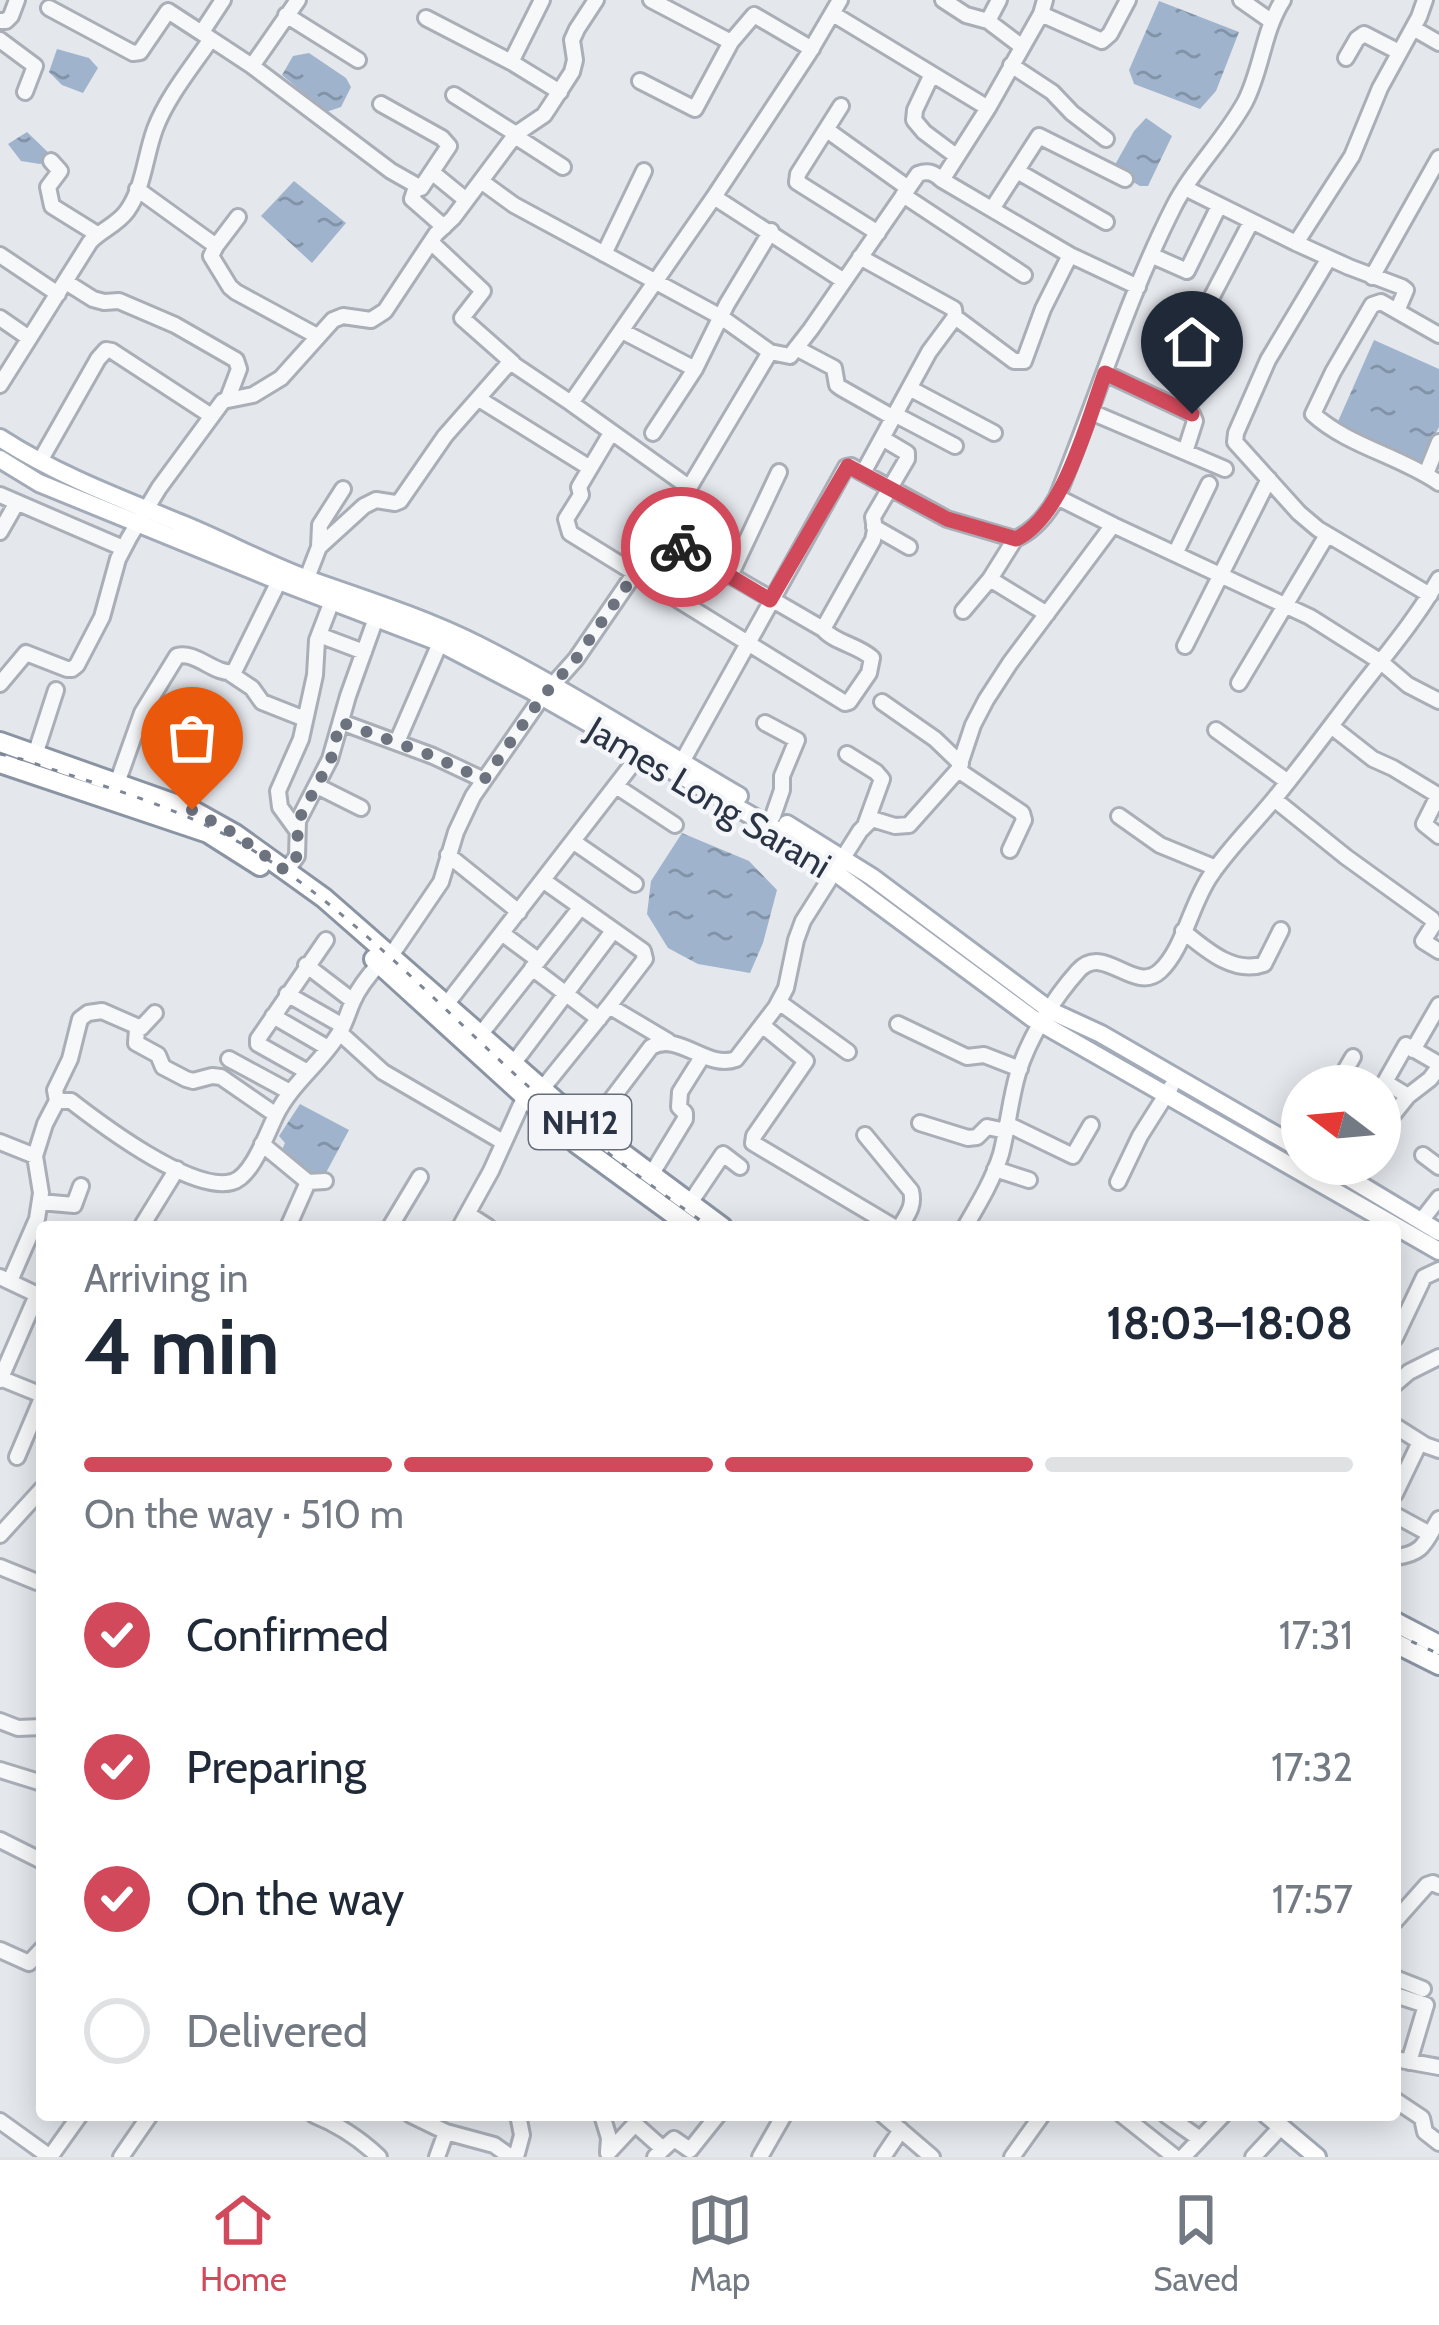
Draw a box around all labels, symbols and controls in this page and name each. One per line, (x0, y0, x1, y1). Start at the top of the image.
pin (1141, 291, 1243, 414)
icon: home (1159, 309, 1225, 375)
courier (621, 487, 741, 607)
icon: bike (648, 514, 714, 580)
pin (141, 687, 243, 810)
icon: bag (159, 705, 225, 771)
street label: James Long Sarani (578, 706, 839, 887)
north arrow (1281, 1065, 1401, 1185)
map controls (1281, 1065, 1401, 1185)
road number: NH12 (529, 1095, 631, 1149)
text: Arriving in (84, 1254, 248, 1302)
text: 18:03–18:08 (1106, 1296, 1353, 1350)
text: 4 min (84, 1299, 280, 1394)
text: On the way · 510 m (84, 1490, 404, 1538)
icon: check (84, 1602, 150, 1668)
text: Confirmed (186, 1608, 389, 1662)
text: 17:31 (1279, 1611, 1353, 1659)
icon: check (84, 1734, 150, 1800)
text: Preparing (186, 1740, 366, 1794)
text: 17:32 (1271, 1743, 1353, 1791)
icon: check (84, 1866, 150, 1932)
text: On the way (186, 1872, 404, 1926)
text: 17:57 (1272, 1875, 1353, 1923)
text: Delivered (186, 2004, 368, 2058)
tab: Home (200, 2187, 287, 2299)
tab: Map (687, 2187, 753, 2299)
tab: Saved (1153, 2187, 1239, 2299)

